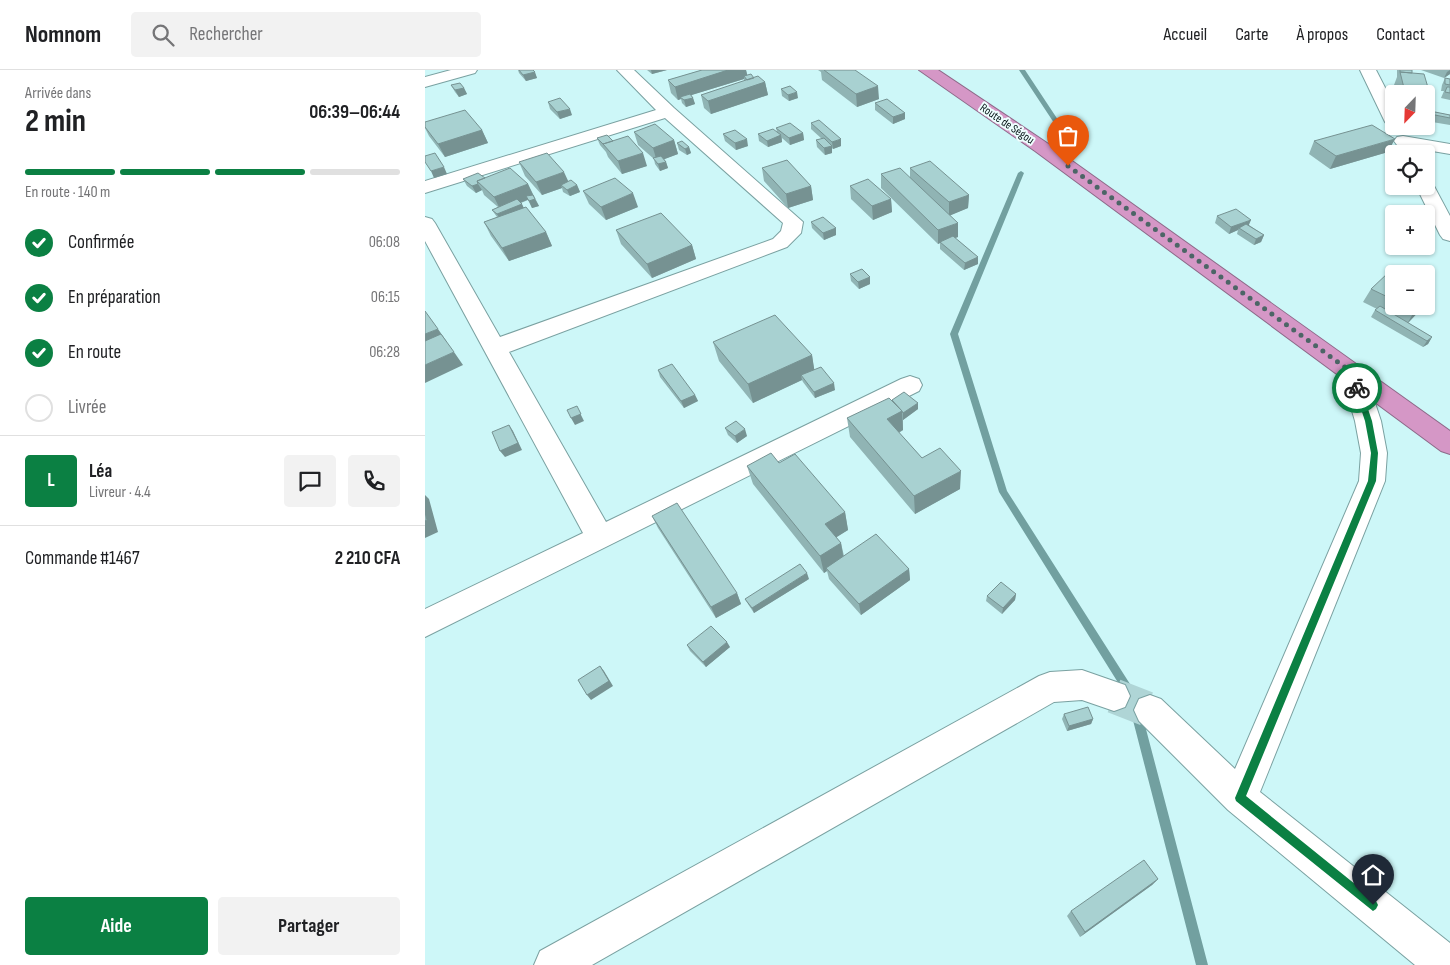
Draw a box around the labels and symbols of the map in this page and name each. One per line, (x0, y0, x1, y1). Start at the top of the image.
north arrow (1385, 85, 1435, 135)
street label: Route de Ségou (977, 100, 1037, 148)
pin (1047, 115, 1089, 166)
courier (1332, 363, 1382, 413)
pin (1352, 854, 1394, 905)

